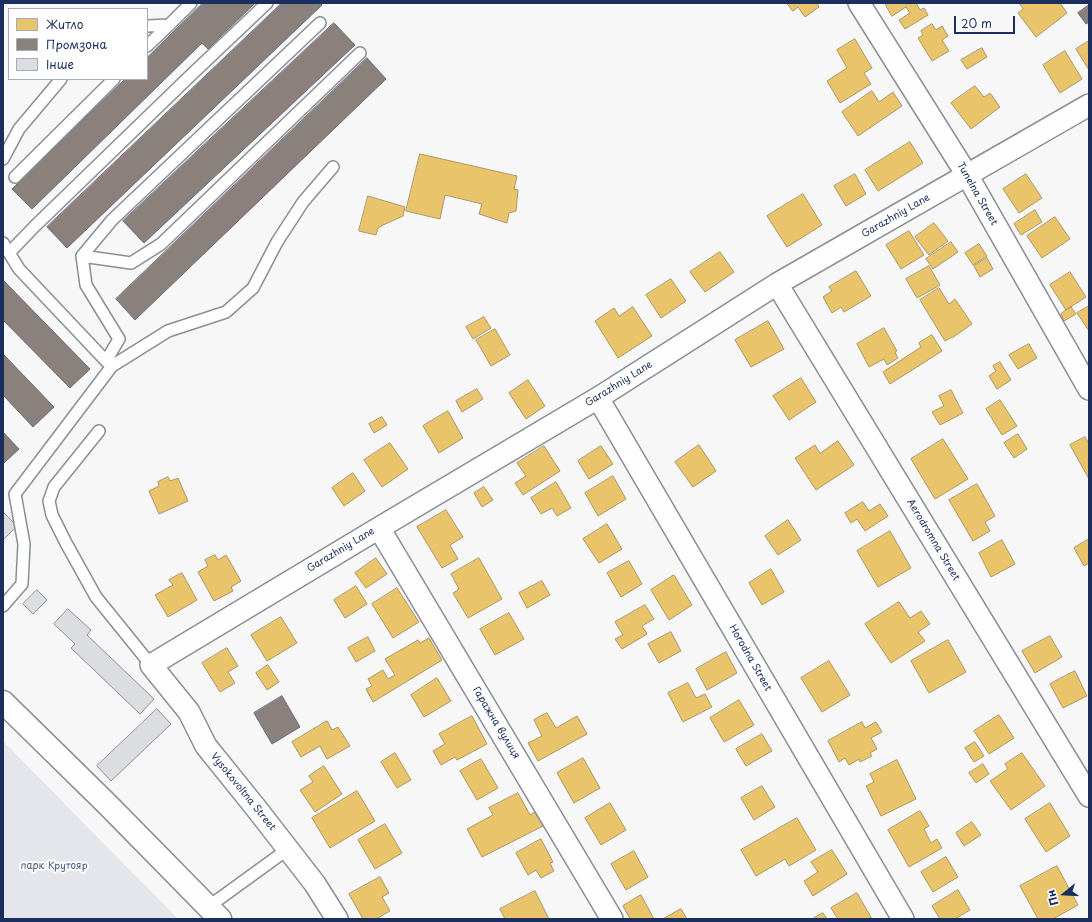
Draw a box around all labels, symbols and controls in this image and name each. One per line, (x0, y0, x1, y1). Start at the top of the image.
legend (8, 8, 148, 80)
scale bar (956, 8, 1017, 34)
text: 20 m (961, 14, 992, 32)
text: Житло (46, 15, 83, 33)
text: Промзона (46, 35, 107, 53)
text: Інше (46, 55, 74, 73)
street label: Tunelna Street (954, 160, 1000, 228)
street label: Garazhniy Lane (860, 192, 932, 240)
street label: Garazhniy Lane (583, 358, 655, 410)
street label: Aerodromna Street (904, 497, 962, 583)
street label: Garazhniy Lane (305, 525, 377, 575)
street label: Horodna Street (726, 623, 774, 693)
street label: Гаражна вулиця (470, 685, 522, 761)
street label: Vysokovoltna Street (208, 751, 278, 833)
park label: парк Крутояр (20, 860, 88, 872)
north arrow (1044, 874, 1084, 914)
text: Пн (1042, 888, 1063, 908)

